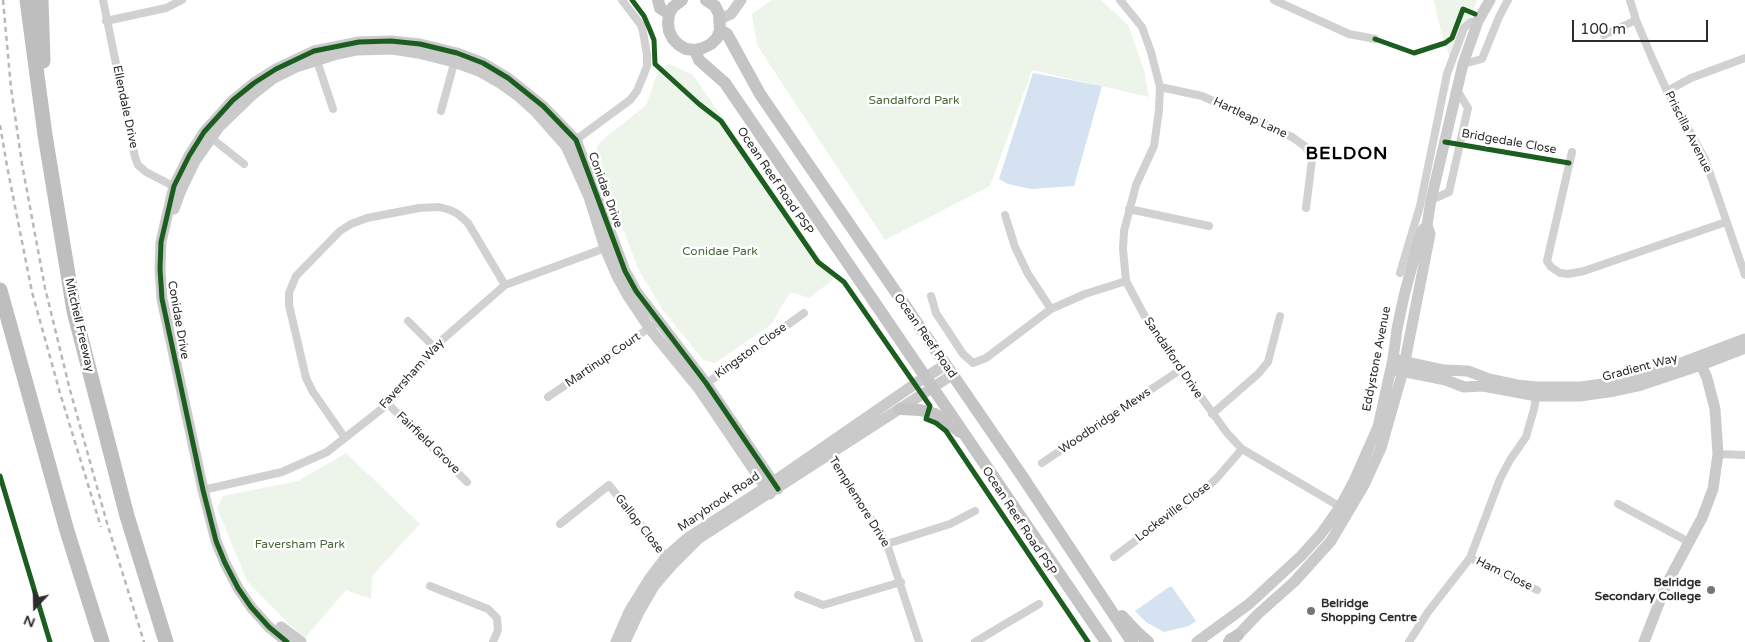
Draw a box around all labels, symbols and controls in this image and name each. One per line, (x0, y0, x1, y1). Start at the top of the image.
scale bar (1575, 10, 1711, 42)
text: 100 m (1580, 20, 1626, 38)
street label: Ellendale Drive (109, 64, 141, 150)
street label: Priscilla Avenue (1661, 89, 1715, 175)
park label: Sandalford Park (868, 94, 960, 108)
street label: Hartleap Lane (1211, 95, 1289, 141)
street label: Ocean Reef Road PSP (734, 125, 816, 237)
street label: Bridgedale Close (1460, 127, 1558, 157)
district label: BELDON (1305, 143, 1389, 165)
street label: Conidae Drive (585, 150, 625, 230)
park label: Conidae Park (682, 245, 758, 259)
street label: Mitchell Freeway (61, 277, 97, 373)
street label: Conidae Drive (164, 280, 192, 360)
street label: Ocean Reef Road (890, 291, 960, 381)
street label: Eddystone Avenue (1360, 305, 1394, 413)
street label: Sandalford Drive (1140, 315, 1206, 401)
street label: Kingston Close (712, 320, 790, 382)
street label: Martinup Court (563, 330, 643, 390)
street label: Faversham Way (377, 336, 447, 412)
street label: Gradient Way (1601, 351, 1679, 385)
street label: Woodbridge Mews (1056, 385, 1154, 457)
street label: Fairfield Grove (393, 409, 463, 477)
street label: Templemore Drive (825, 454, 893, 550)
street label: Ocean Reef Road PSP (979, 464, 1059, 578)
street label: Marybrook Road (675, 469, 763, 535)
street label: Lockeville Close (1133, 479, 1213, 545)
street label: Gallop Close (611, 492, 667, 556)
park label: Faversham Park (255, 538, 345, 552)
street label: Ham Close (1473, 554, 1535, 594)
place label: Belridge Secondary College (1595, 576, 1701, 604)
north arrow (10, 582, 60, 632)
marker: Belridge Secondary College (1705, 584, 1717, 596)
place label: Belridge Shopping Centre (1321, 597, 1417, 625)
marker: Belridge Shopping Centre (1305, 605, 1317, 617)
text: N (21, 612, 38, 631)

